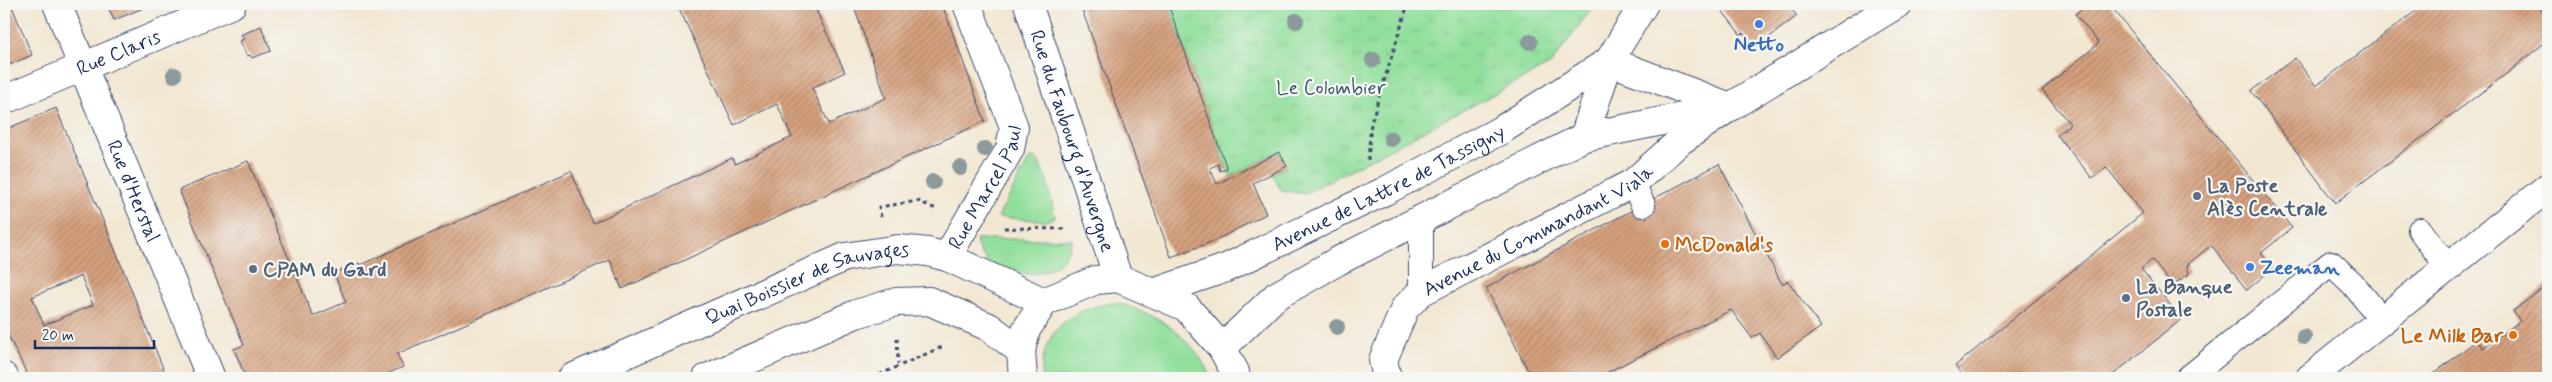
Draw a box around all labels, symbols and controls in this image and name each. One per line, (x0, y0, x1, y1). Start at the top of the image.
marker: Netto (1753, 18, 1765, 30)
street label: Rue Claris (73, 23, 165, 83)
street label: Rue du Faubourg d'Auvergne (1022, 27, 1121, 256)
place label: Netto (1734, 32, 1785, 59)
park label: Le Colombier (1276, 75, 1387, 102)
street label: Avenue de Lattre de Tassigny (1268, 118, 1510, 259)
street label: Rue Marcel Paul (942, 124, 1029, 255)
street label: Rue d'Herstal (99, 136, 166, 247)
street label: Avenue du Commandant Viala (1419, 158, 1661, 304)
place label: La Poste Alès Centrale (2207, 173, 2328, 223)
marker: La Poste Alès Centrale (2191, 190, 2203, 202)
place label: McDonald's (1675, 232, 1773, 259)
street label: Quai Boissier de Sauvages (701, 237, 911, 332)
marker: McDonald's (1659, 238, 1671, 250)
place label: Zeeman (2260, 255, 2340, 282)
place label: CPAM du Gard (263, 257, 386, 284)
marker: Zeeman (2244, 261, 2256, 273)
marker: CPAM du Gard (247, 263, 259, 275)
place label: La Banque Postale (2136, 274, 2233, 324)
marker: La Banque Postale (2120, 292, 2132, 304)
scale bar (35, 317, 154, 349)
place label: Le Milk Bar (2401, 323, 2504, 350)
text: 20 m (42, 326, 74, 346)
marker: Le Milk Bar (2507, 329, 2519, 341)

